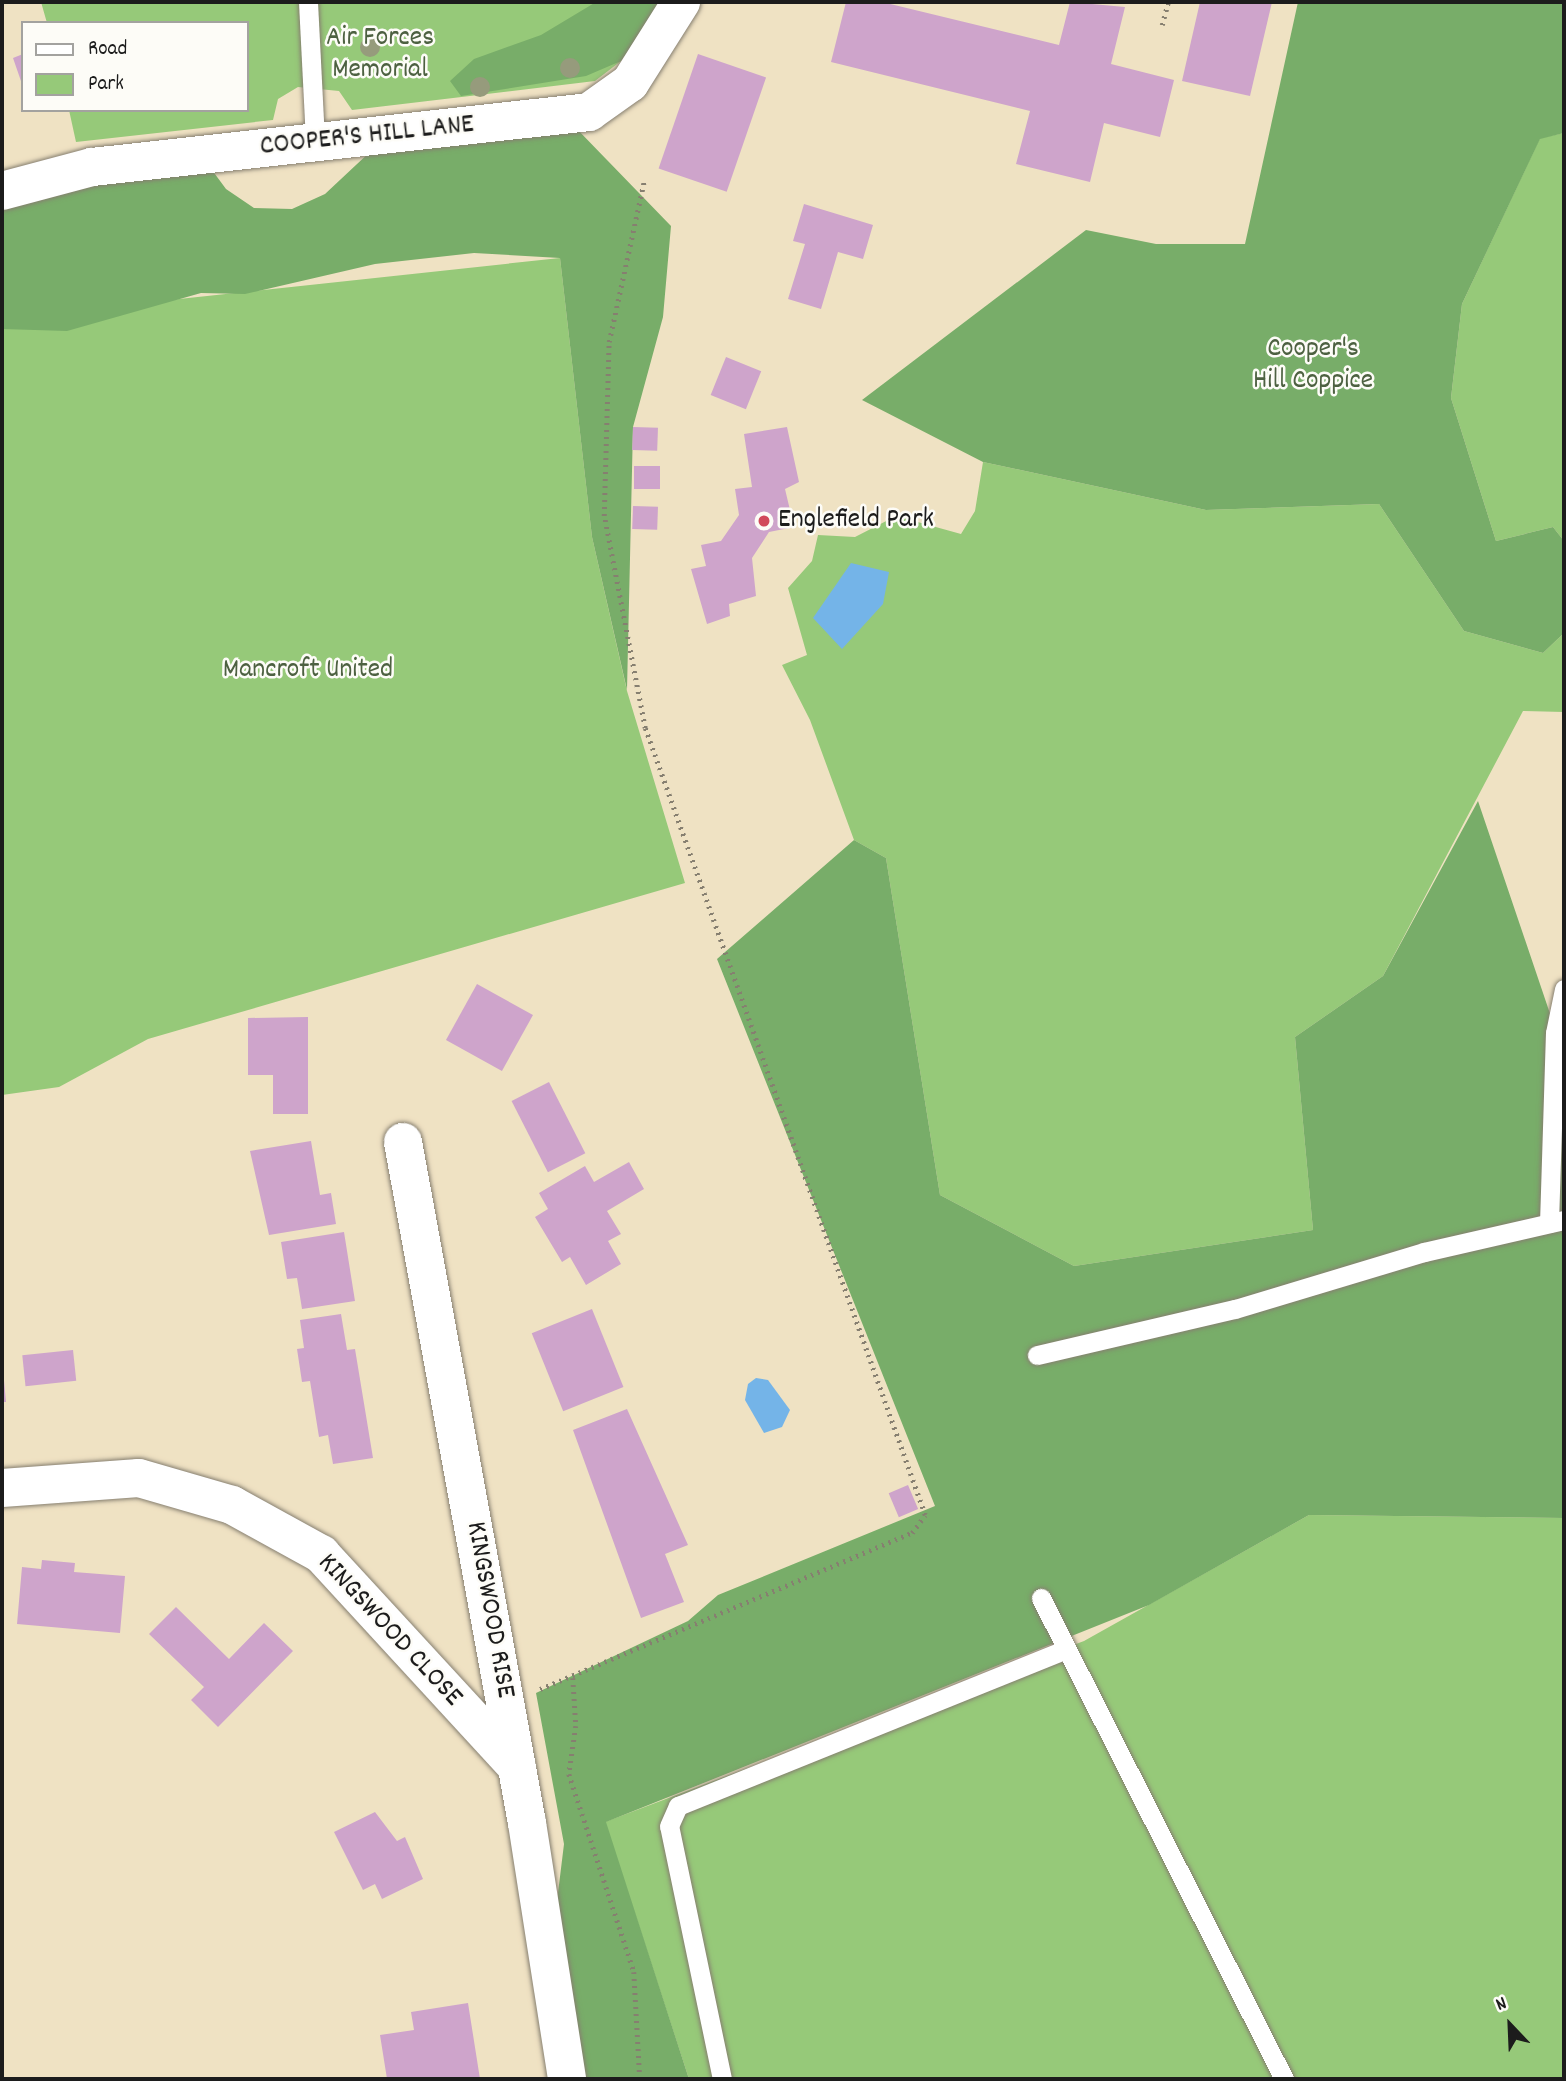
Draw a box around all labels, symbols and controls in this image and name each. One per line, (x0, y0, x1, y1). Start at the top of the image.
legend (21, 21, 248, 112)
park label: Air Forces Memorial (326, 22, 434, 88)
text: Road (88, 35, 127, 65)
text: Park (88, 70, 124, 100)
street label: COOPER'S HILL LANE (258, 109, 476, 165)
park label: Cooper's Hill Coppice (1253, 333, 1373, 399)
place label: Englefield Park (778, 504, 934, 538)
marker: Englefield Park (756, 513, 772, 529)
park label: Mancroft United (223, 654, 393, 688)
street label: KINGSWOOD RISE (457, 1519, 521, 1701)
street label: KINGSWOOD CLOSE (309, 1547, 469, 1715)
north arrow (1475, 1990, 1545, 2060)
text: N (1492, 1991, 1511, 2019)

